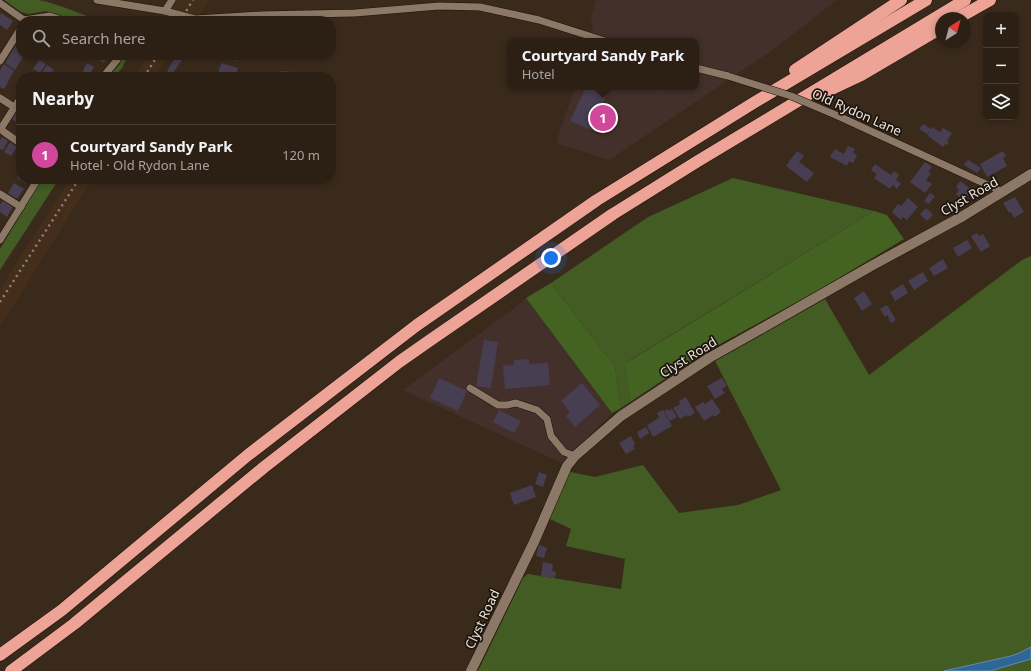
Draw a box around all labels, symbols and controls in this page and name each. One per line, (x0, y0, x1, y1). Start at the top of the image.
north arrow (935, 12, 971, 48)
map controls (983, 12, 1019, 120)
button: + (983, 12, 1019, 48)
search box (16, 16, 336, 60)
icon: search (30, 27, 52, 49)
text: Search here (62, 28, 145, 48)
popup (507, 38, 699, 90)
text: Courtyard Sandy Park (522, 45, 684, 65)
button: − (983, 48, 1019, 84)
text: Hotel (522, 65, 555, 83)
street label: Old Rydon Lane (809, 84, 905, 140)
button: layers (983, 84, 1019, 120)
text: Nearby (32, 87, 94, 110)
pin: 1 (590, 103, 616, 133)
text: Courtyard Sandy Park (70, 136, 233, 156)
text: 1 (41, 146, 49, 164)
text: 120 m (282, 146, 320, 164)
text: Hotel · Old Rydon Lane (70, 156, 209, 174)
street label: Clyst Road (937, 172, 1001, 220)
your location (541, 248, 561, 268)
street label: Clyst Road (656, 332, 720, 382)
street label: Clyst Road (460, 586, 504, 652)

